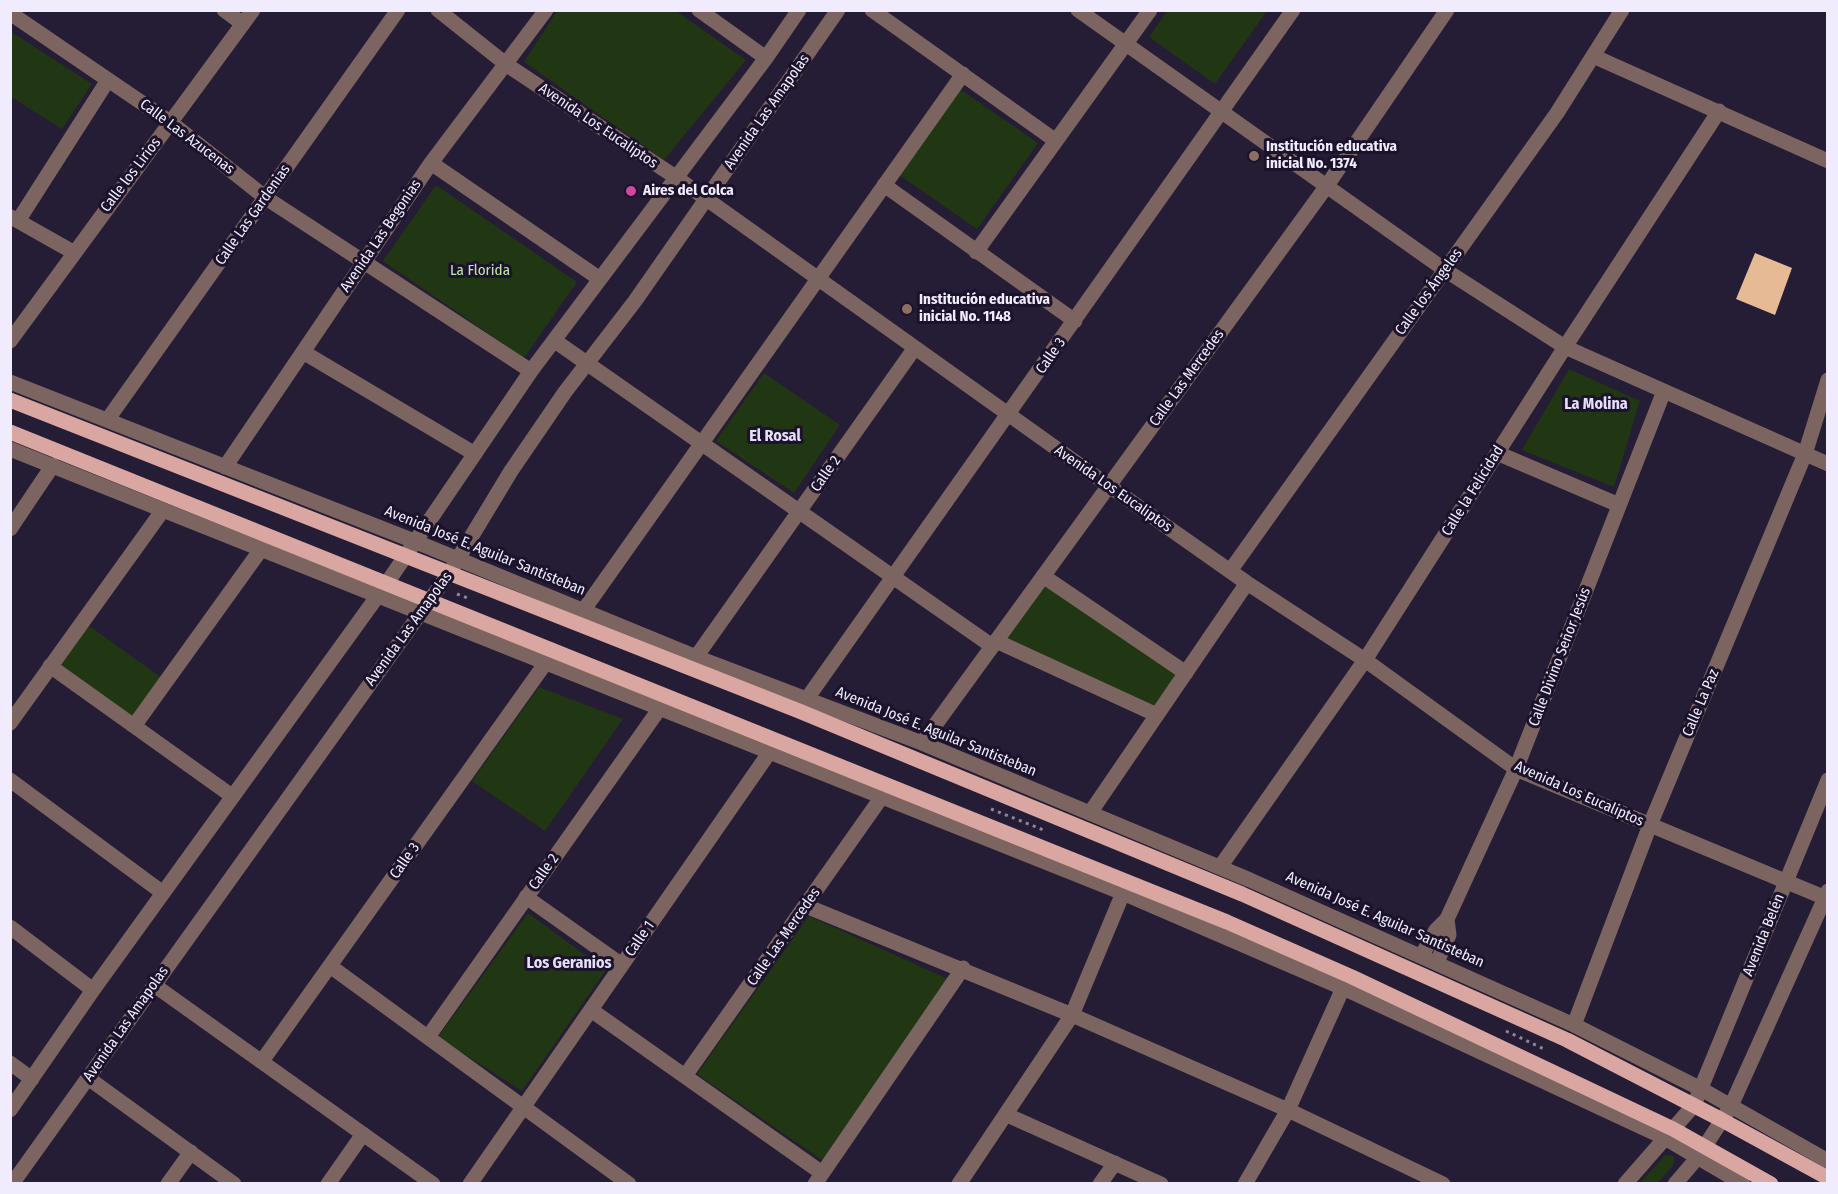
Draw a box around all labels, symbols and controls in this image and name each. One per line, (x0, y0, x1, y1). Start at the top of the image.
street label: Avenida Las Amapolas (721, 51, 813, 173)
street label: Avenida Los Eucaliptos (535, 80, 661, 172)
street label: Calle Las Azucenas (136, 96, 238, 178)
street label: Calle los Lirios (97, 134, 165, 216)
place label: Institución educativa inicial No. 1374 (1266, 138, 1397, 173)
marker: Institución educativa inicial No. 1374 (1247, 149, 1261, 163)
street label: Calle Las Gardenias (212, 161, 294, 269)
street label: Avenida Las Begonias (337, 176, 425, 296)
place label: Aires del Colca (643, 182, 734, 200)
marker: Aires del Colca (624, 184, 638, 198)
street label: Calle los Ángeles (1391, 245, 1467, 339)
park label: La Florida (450, 262, 510, 280)
place label: Institución educativa inicial No. 1148 (919, 291, 1050, 326)
marker: Institución educativa inicial No. 1148 (900, 302, 914, 316)
street label: Calle Las Mercedes (1146, 326, 1228, 430)
street label: Calle 3 (1032, 334, 1070, 378)
district label: La Molina (1564, 395, 1628, 415)
district label: El Rosal (749, 427, 801, 447)
street label: Avenida Los Eucaliptos (1051, 442, 1175, 536)
street label: Calle la Felicidad (1438, 443, 1508, 539)
street label: Calle 2 (807, 452, 845, 496)
street label: Avenida José E. Aguilar Santisteban (382, 502, 588, 600)
street label: Avenida Las Amapolas (362, 569, 456, 689)
street label: Calle Divino Señor Jesús (1525, 585, 1595, 729)
street label: Calle La Paz (1679, 667, 1723, 739)
street label: Avenida José E. Aguilar Santisteban (833, 683, 1039, 781)
street label: Avenida Los Eucaliptos (1512, 757, 1646, 831)
street label: Calle 3 (386, 839, 424, 883)
street label: Calle 2 (525, 850, 563, 894)
street label: Avenida José E. Aguilar Santisteban (1283, 868, 1487, 972)
street label: Calle Las Mercedes (744, 885, 824, 989)
street label: Avenida Belén (1739, 891, 1789, 979)
street label: Calle 1 (621, 918, 659, 960)
district label: Los Geranios (527, 954, 611, 974)
street label: Avenida Las Amapolas (80, 963, 172, 1085)

